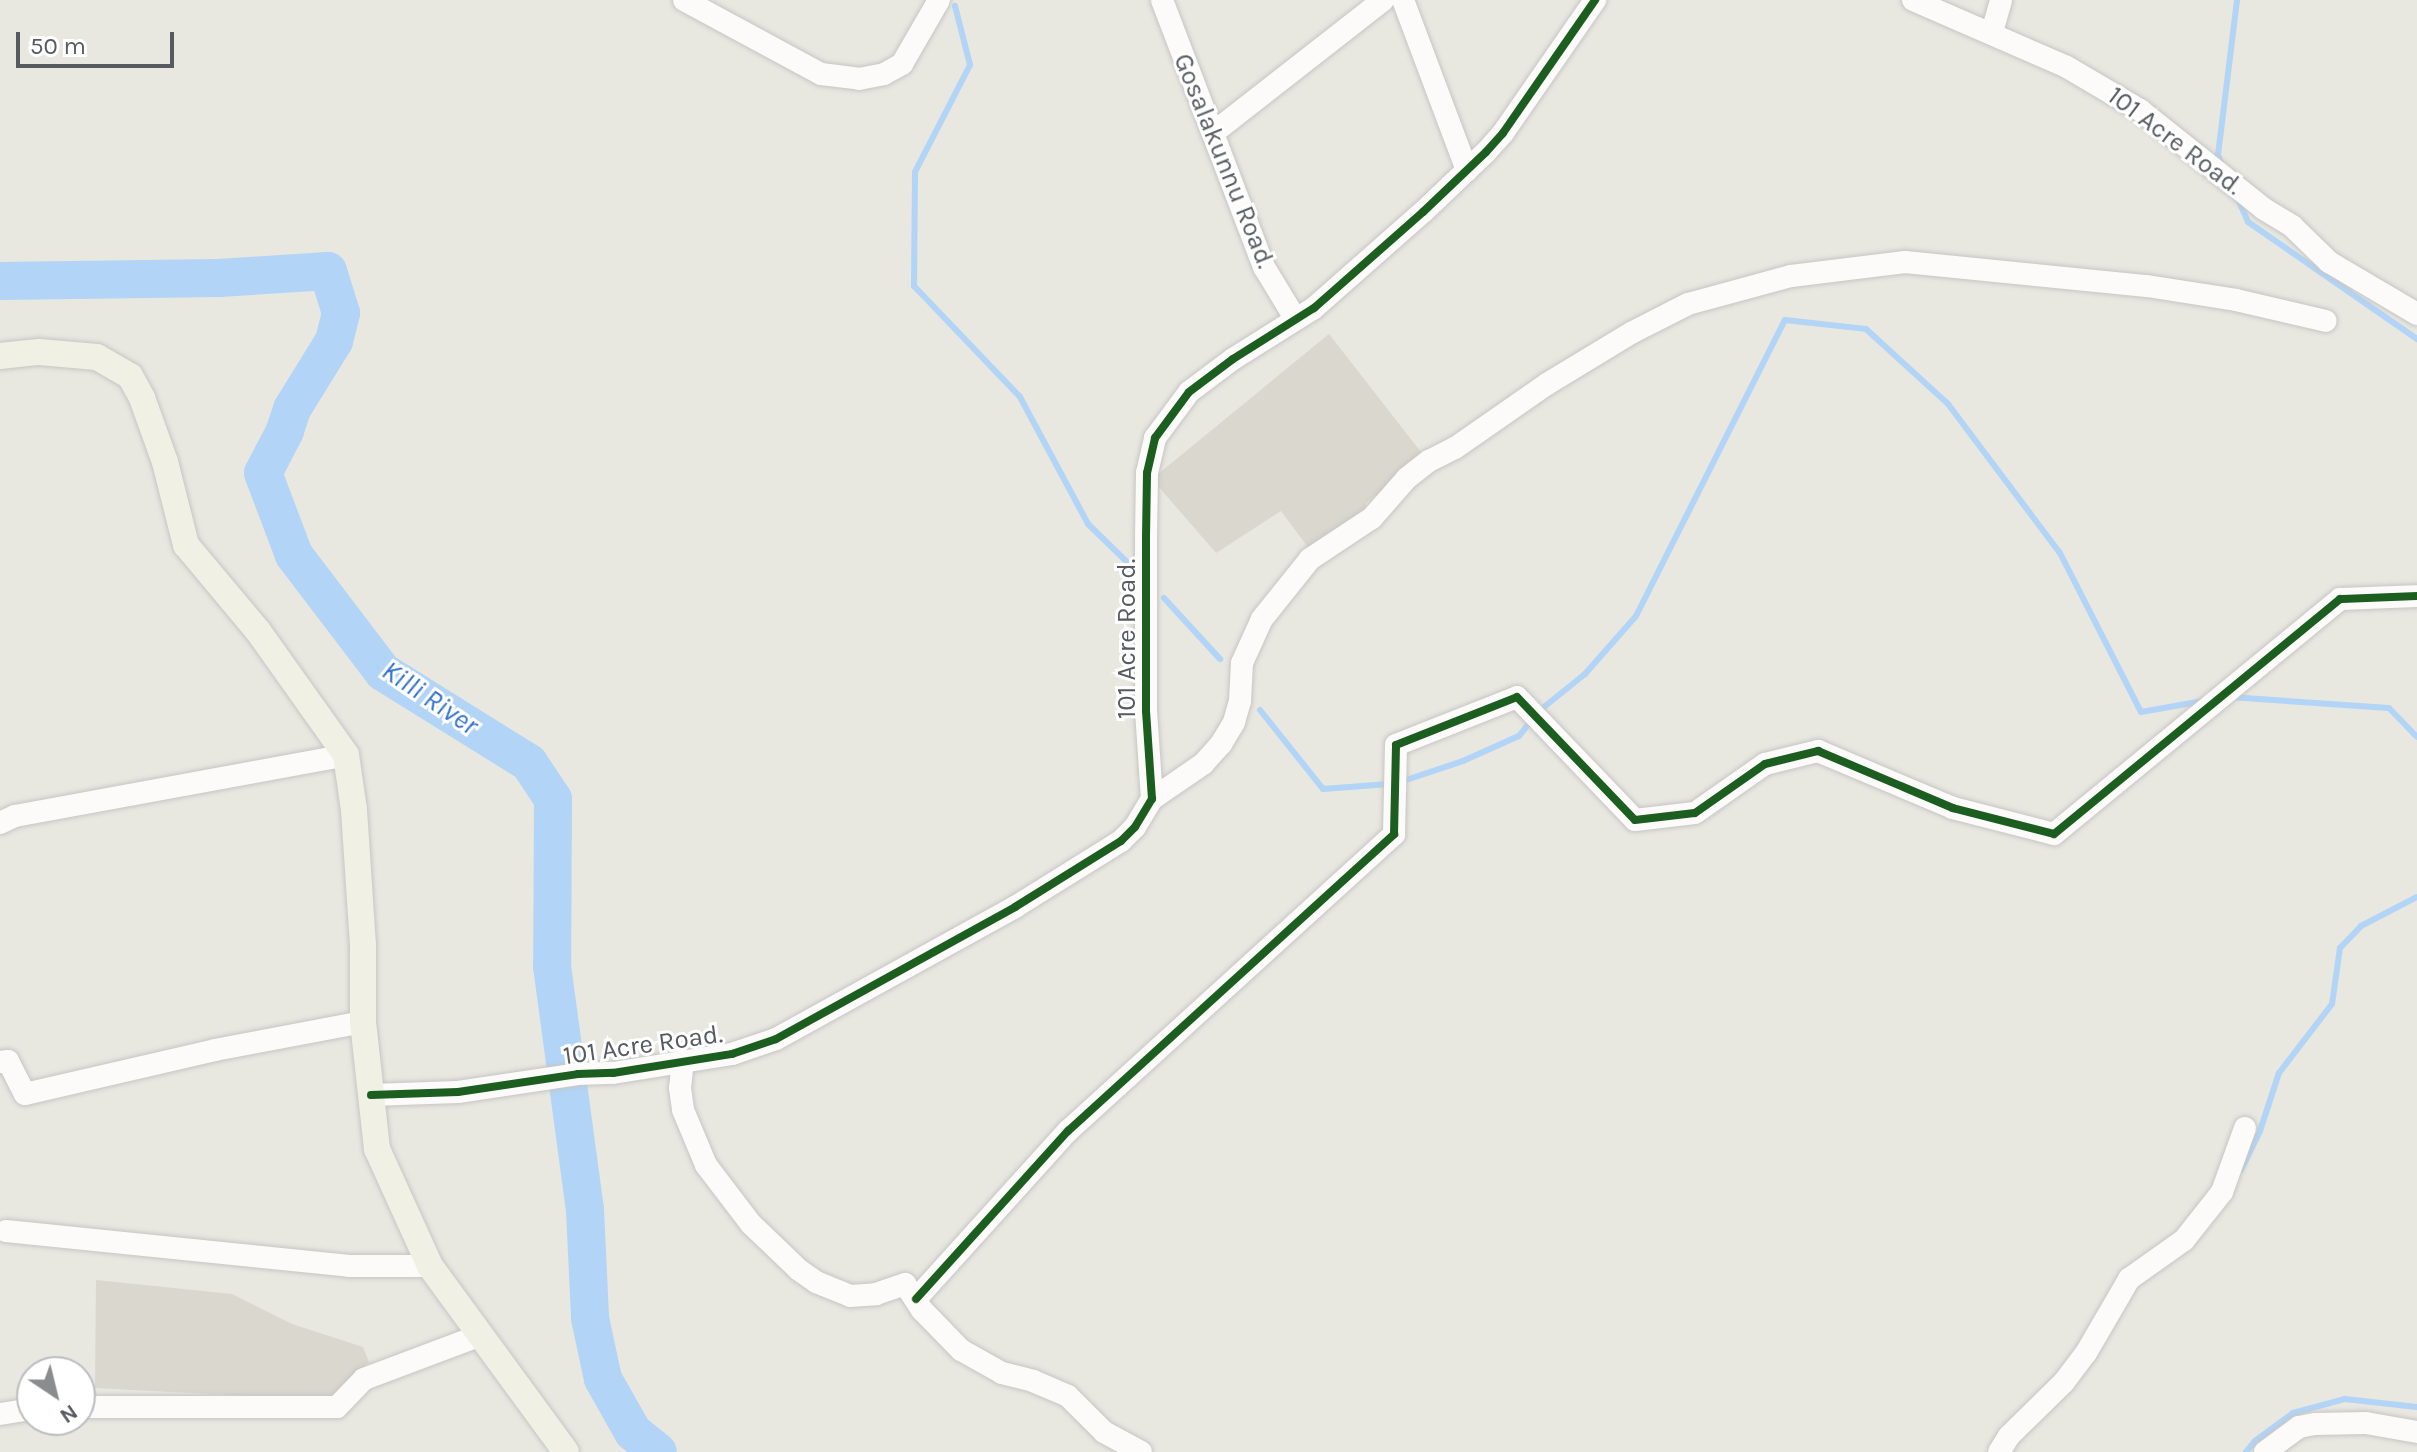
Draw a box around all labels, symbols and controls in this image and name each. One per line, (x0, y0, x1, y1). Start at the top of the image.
scale bar (20, 16, 178, 66)
text: 50 m (30, 32, 86, 60)
street label: Gosalakunnu Road. (1167, 49, 1281, 273)
street label: 101 Acre Road. (2101, 80, 2249, 202)
street label: 101 Acre Road. (1111, 559, 1143, 719)
water label: Killi River (376, 654, 484, 742)
street label: 101 Acre Road. (561, 1018, 725, 1072)
north arrow (16, 1356, 96, 1436)
text: N (55, 1399, 83, 1429)

